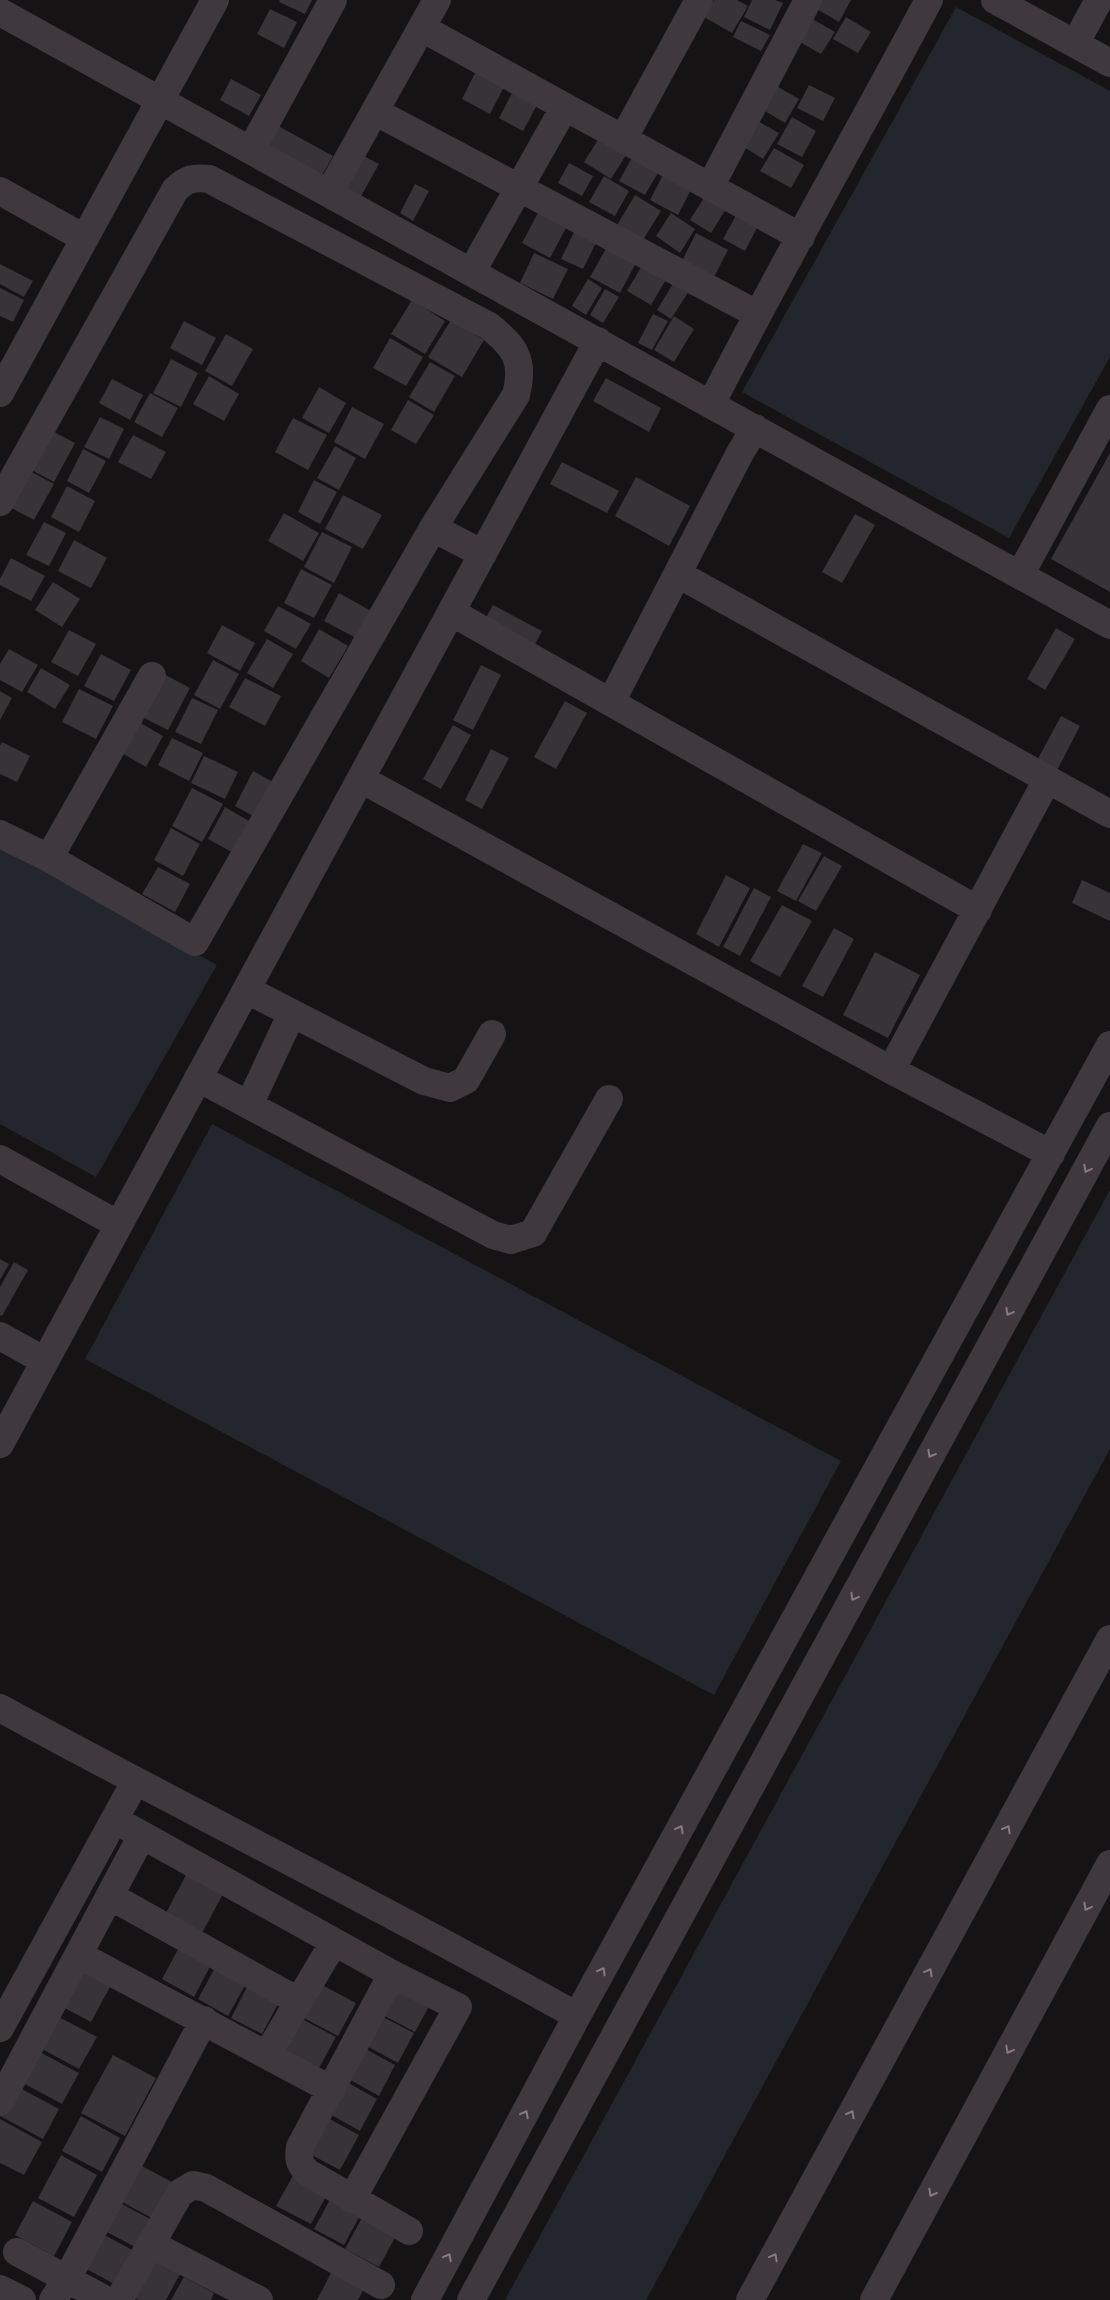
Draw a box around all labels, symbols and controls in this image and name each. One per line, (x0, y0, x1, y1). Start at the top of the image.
one-way arrow (1083, 1163, 1093, 1172)
one-way arrow (1005, 1306, 1015, 1315)
one-way arrow (928, 1449, 938, 1458)
one-way arrow (850, 1592, 860, 1601)
one-way arrow (674, 1825, 684, 1834)
one-way arrow (1000, 1825, 1010, 1834)
one-way arrow (1083, 1902, 1093, 1911)
one-way arrow (596, 1967, 606, 1976)
one-way arrow (923, 1968, 933, 1977)
one-way arrow (1006, 2045, 1016, 2054)
one-way arrow (519, 2110, 529, 2119)
one-way arrow (845, 2111, 855, 2120)
one-way arrow (928, 2188, 938, 2197)
one-way arrow (442, 2253, 452, 2262)
one-way arrow (768, 2253, 778, 2262)

